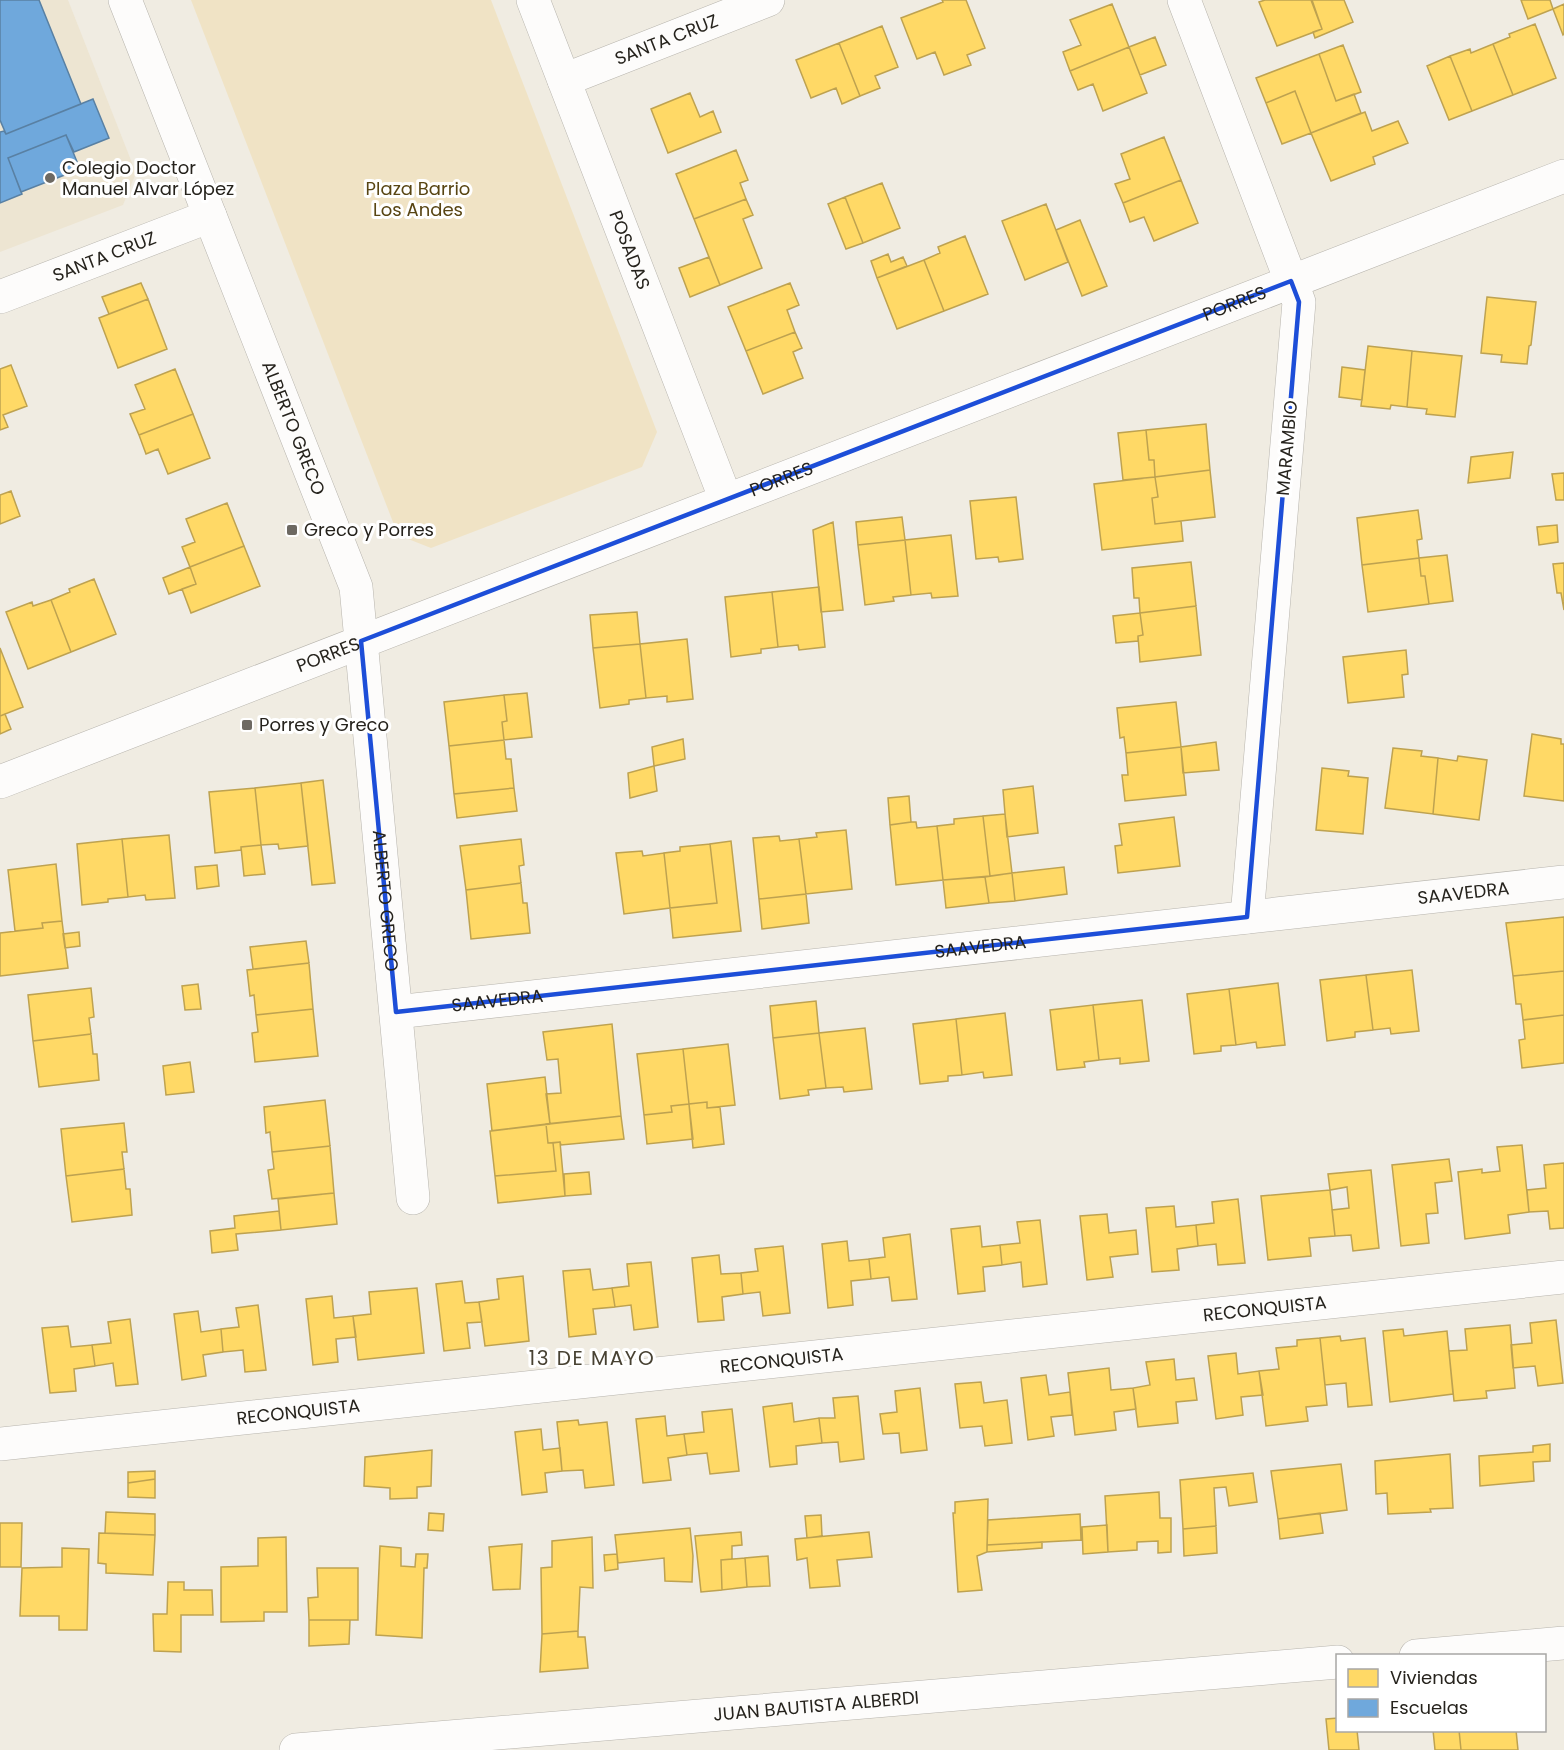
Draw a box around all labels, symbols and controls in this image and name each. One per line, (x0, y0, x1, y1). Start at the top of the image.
street label: SANTA CRUZ (611, 8, 721, 71)
place label: Colegio Doctor Manuel Alvar López (62, 155, 234, 201)
marker: Colegio Doctor Manuel Alvar López (43, 171, 57, 185)
park label: Plaza Barrio Los Andes (366, 176, 470, 222)
street label: POSADAS (603, 207, 657, 293)
street label: SANTA CRUZ (49, 225, 160, 287)
street label: PORRES (1199, 280, 1270, 327)
street label: ALBERTO GRECO (256, 357, 332, 499)
street label: MARAMBIO (1270, 399, 1303, 497)
street label: PORRES (746, 455, 817, 502)
place label: Greco y Porres (304, 517, 434, 542)
marker: Greco y Porres (285, 523, 299, 537)
street label: PORRES (293, 631, 363, 678)
place label: Porres y Greco (259, 712, 389, 737)
marker: Porres y Greco (240, 718, 254, 732)
street label: ALBERTO GRECO (367, 829, 405, 973)
street label: SAAVEDRA (1416, 875, 1511, 910)
street label: SAAVEDRA (933, 929, 1027, 964)
street label: SAAVEDRA (450, 983, 544, 1018)
street label: RECONQUISTA (1202, 1289, 1328, 1327)
street label: RECONQUISTA (718, 1341, 845, 1379)
district label: 13 DE MAYO (529, 1344, 655, 1372)
street label: RECONQUISTA (235, 1393, 361, 1431)
legend (1336, 1654, 1546, 1732)
text: Viviendas (1390, 1665, 1478, 1690)
street label: JUAN BAUTISTA ALBERDI (712, 1684, 920, 1727)
text: Escuelas (1390, 1695, 1468, 1720)

